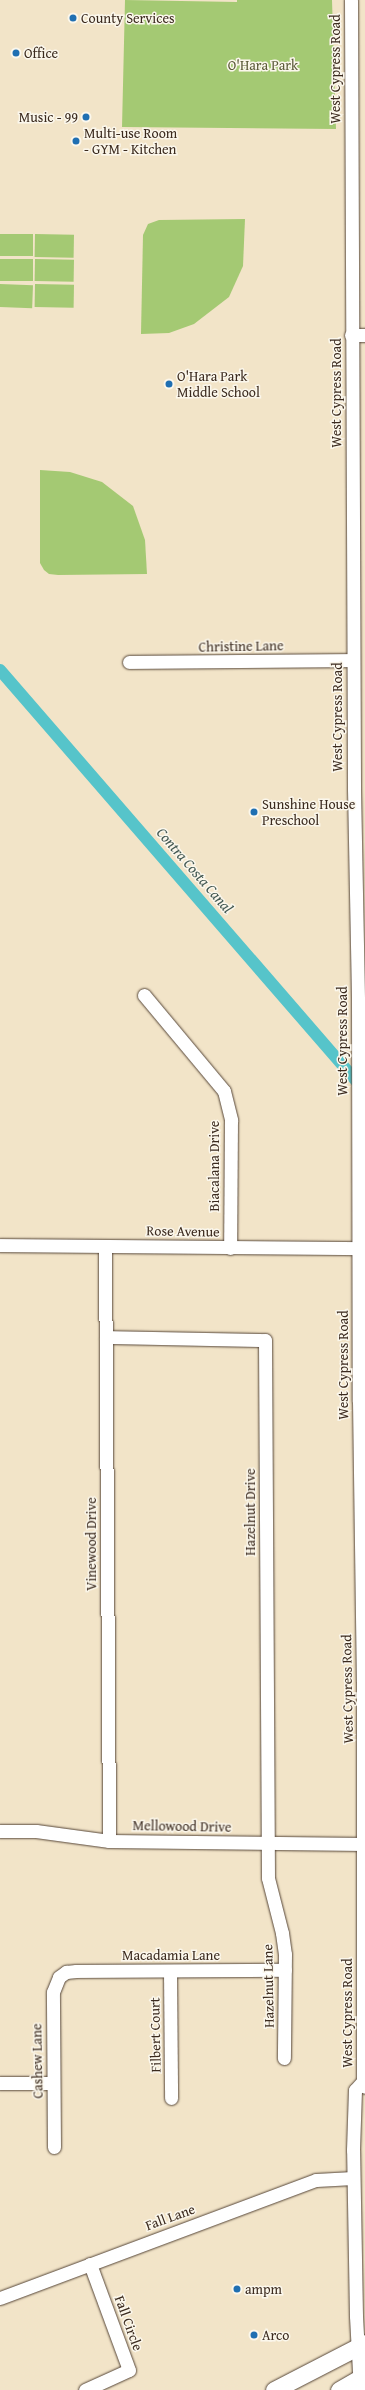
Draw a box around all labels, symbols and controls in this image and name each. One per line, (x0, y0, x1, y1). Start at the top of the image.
place label: County Services (81, 10, 175, 26)
marker: County Services (68, 13, 78, 23)
street label: West Cypress Road (327, 14, 343, 124)
place label: Office (24, 45, 58, 61)
marker: Office (11, 48, 21, 58)
park label: O'Hara Park (228, 57, 298, 73)
place label: Music - 99 (19, 109, 78, 125)
marker: Music - 99 (81, 112, 91, 122)
place label: Multi-use Room - GYM - Kitchen (84, 125, 177, 158)
marker: Multi-use Room - GYM - Kitchen (71, 136, 81, 146)
street label: West Cypress Road (328, 338, 344, 448)
place label: O'Hara Park Middle School (177, 368, 260, 400)
marker: O'Hara Park Middle School (164, 379, 174, 389)
street label: Christine Lane (198, 637, 284, 655)
street label: West Cypress Road (329, 662, 345, 772)
place label: Sunshine House Preschool (262, 796, 355, 828)
marker: Sunshine House Preschool (249, 807, 259, 817)
water label: Contra Costa Canal (153, 823, 237, 917)
street label: West Cypress Road (334, 986, 350, 1096)
street label: Biacalana Drive (206, 1121, 222, 1211)
street label: Rose Avenue (146, 1222, 220, 1240)
street label: West Cypress Road (335, 1310, 351, 1420)
street label: Hazelnut Drive (242, 1468, 258, 1556)
street label: Vinewood Drive (83, 1497, 99, 1591)
street label: West Cypress Road (338, 1634, 356, 1744)
street label: Mellowood Drive (132, 1817, 232, 1835)
street label: Hazelnut Lane (259, 1944, 277, 2028)
street label: Macadamia Lane (122, 1947, 220, 1963)
street label: West Cypress Road (339, 1958, 355, 2068)
street label: Filbert Court (146, 1997, 164, 2073)
street label: Cashew Lane (28, 2023, 46, 2099)
street label: Fall Lane (143, 2200, 197, 2234)
place label: ampm (245, 2281, 282, 2297)
marker: ampm (232, 2284, 242, 2294)
street label: Fall Circle (111, 2293, 147, 2353)
place label: Arco (262, 2327, 289, 2343)
marker: Arco (249, 2330, 259, 2340)

